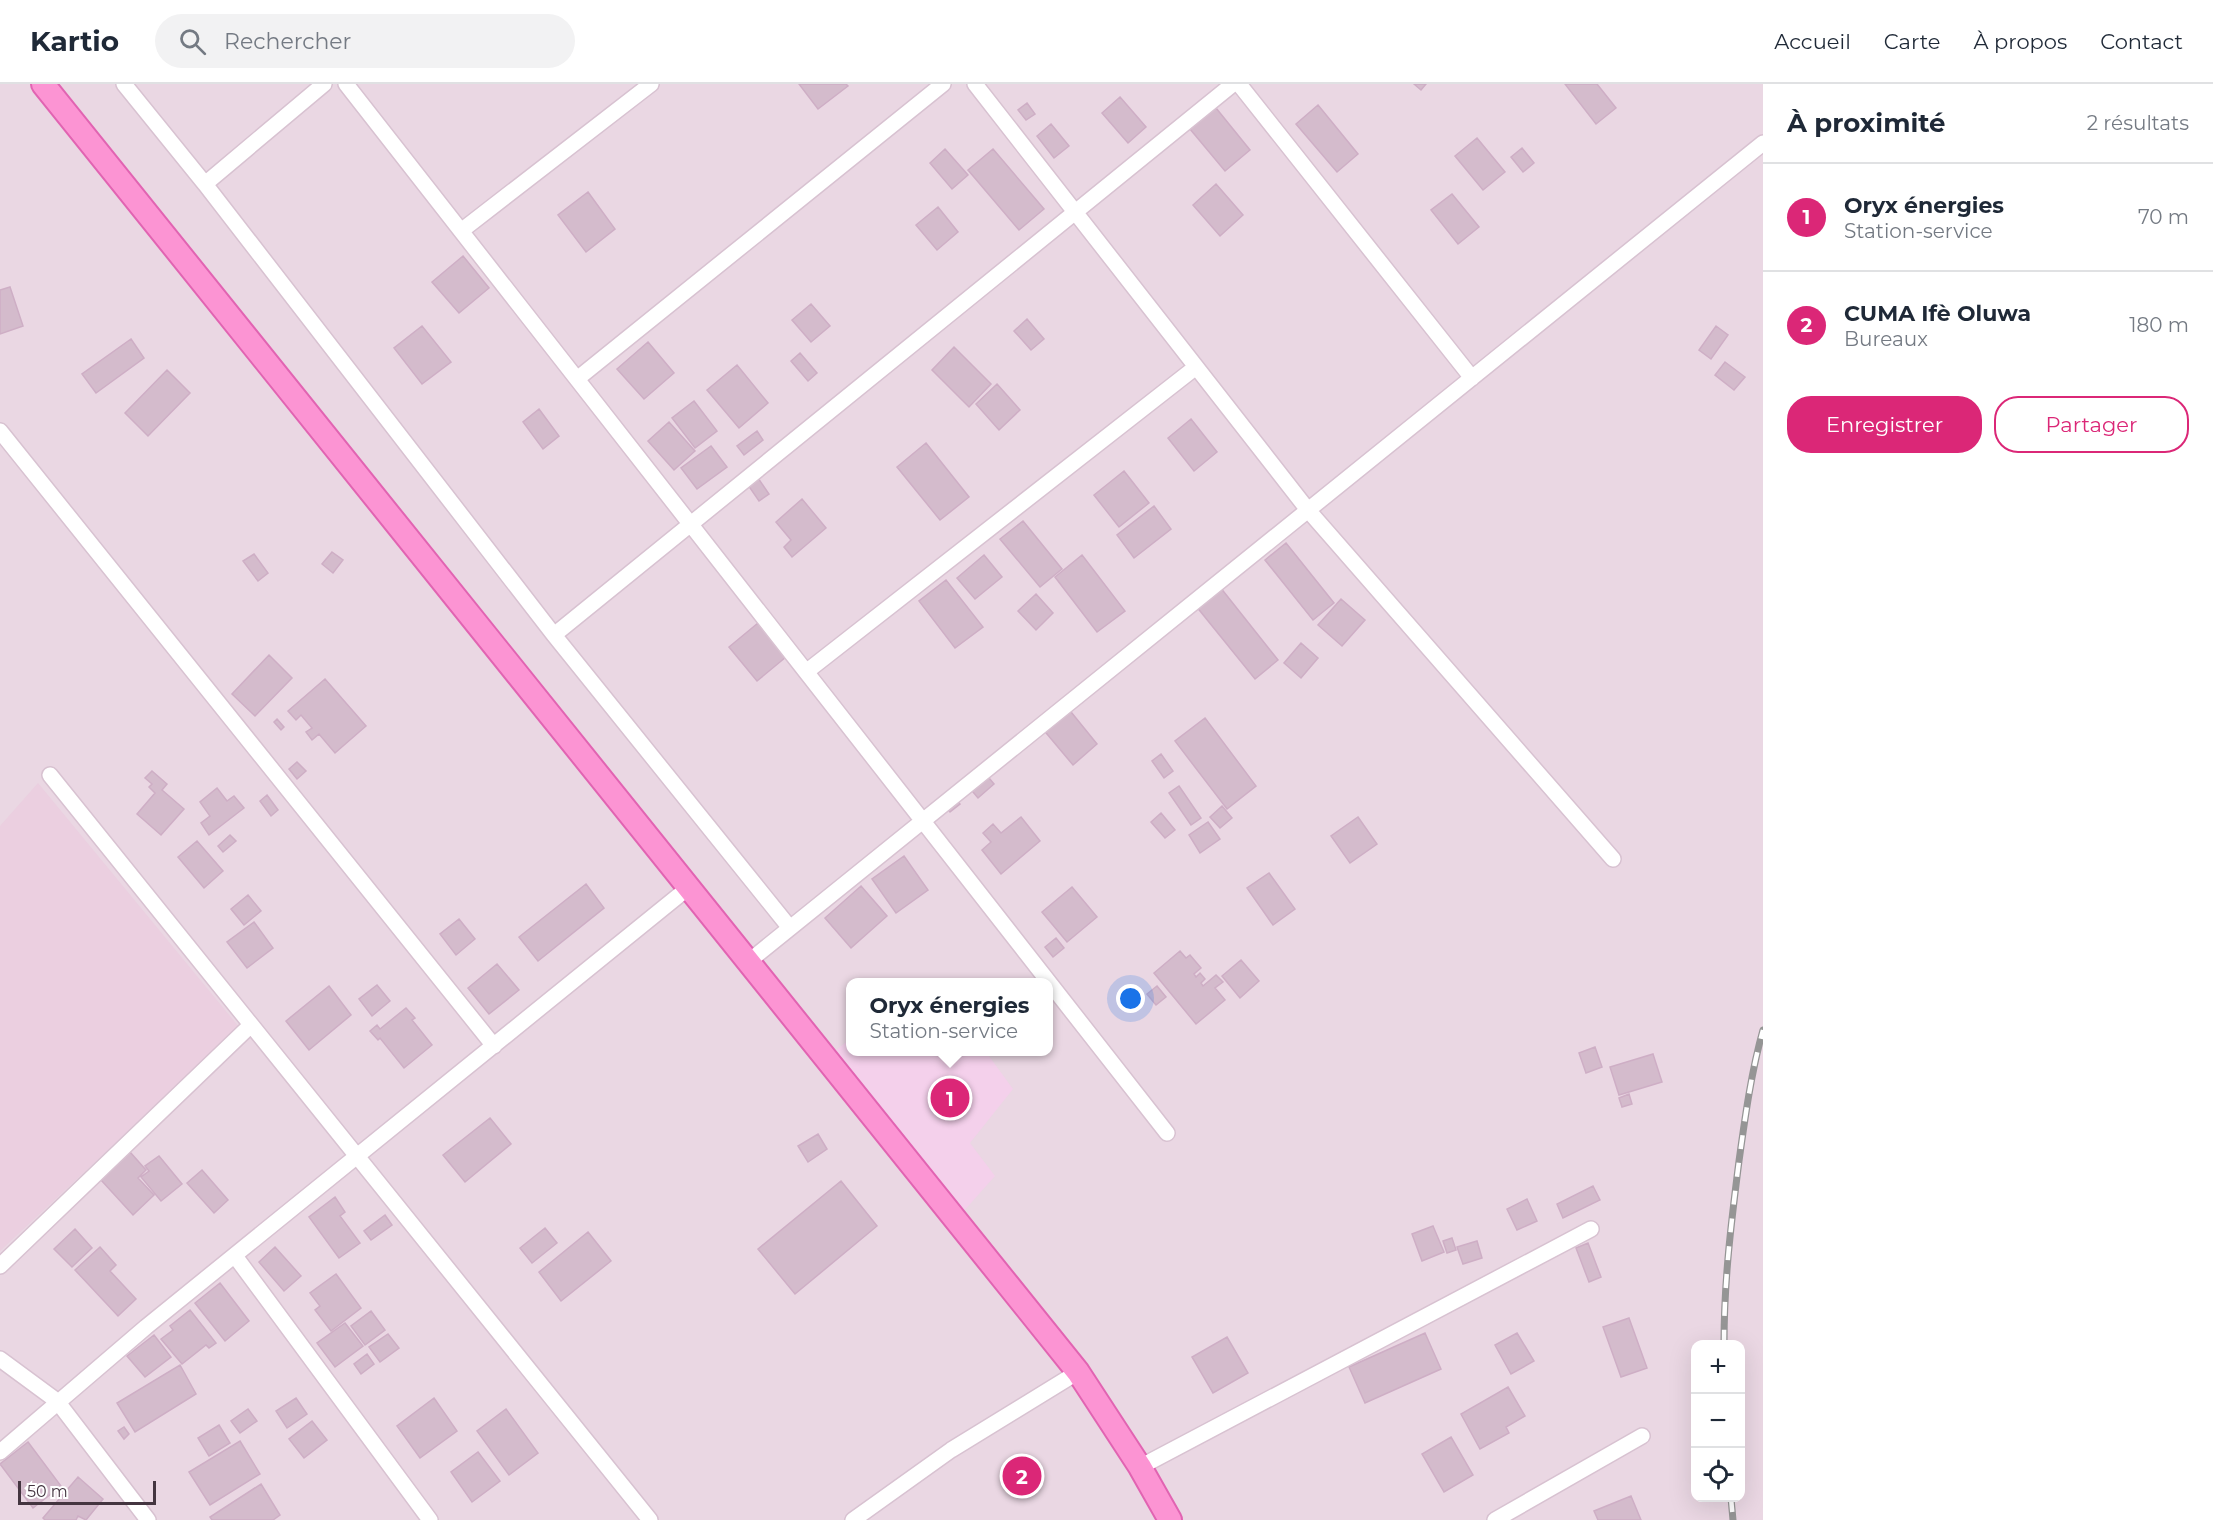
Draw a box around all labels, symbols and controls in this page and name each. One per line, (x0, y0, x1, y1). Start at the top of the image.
search box (155, 14, 575, 68)
text: Kartio (30, 24, 119, 58)
icon: search (176, 25, 209, 58)
text: Rechercher (224, 28, 351, 55)
text: Accueil (1774, 29, 1851, 54)
text: Carte (1884, 29, 1940, 54)
text: À propos (1973, 29, 2067, 54)
text: Contact (2100, 29, 2183, 54)
text: À proximité (1787, 107, 1946, 139)
text: 2 résultats (2087, 111, 2189, 135)
text: Oryx énergies (1844, 192, 2004, 219)
text: 1 (1803, 205, 1810, 229)
text: 70 m (2138, 205, 2189, 229)
text: Station-service (1844, 219, 1993, 243)
text: CUMA Ifè Oluwa (1844, 300, 2031, 327)
text: 2 (1801, 313, 1812, 337)
text: 180 m (2129, 313, 2189, 337)
text: Bureaux (1844, 327, 1928, 351)
button: Enregistrer (1787, 396, 1982, 453)
button: Partager (1994, 396, 2189, 453)
popup (846, 978, 1053, 1056)
your location (1116, 984, 1145, 1013)
text: Oryx énergies (869, 992, 1030, 1019)
text: Station-service (869, 1019, 1018, 1043)
pin: 1 (930, 1076, 970, 1120)
map controls (1691, 1340, 1745, 1502)
button: + (1691, 1340, 1745, 1394)
button: − (1691, 1394, 1745, 1448)
button: locate (1691, 1448, 1745, 1502)
pin: 2 (1002, 1454, 1042, 1498)
scale bar (18, 1478, 156, 1506)
text: 50 m (27, 1482, 68, 1501)

